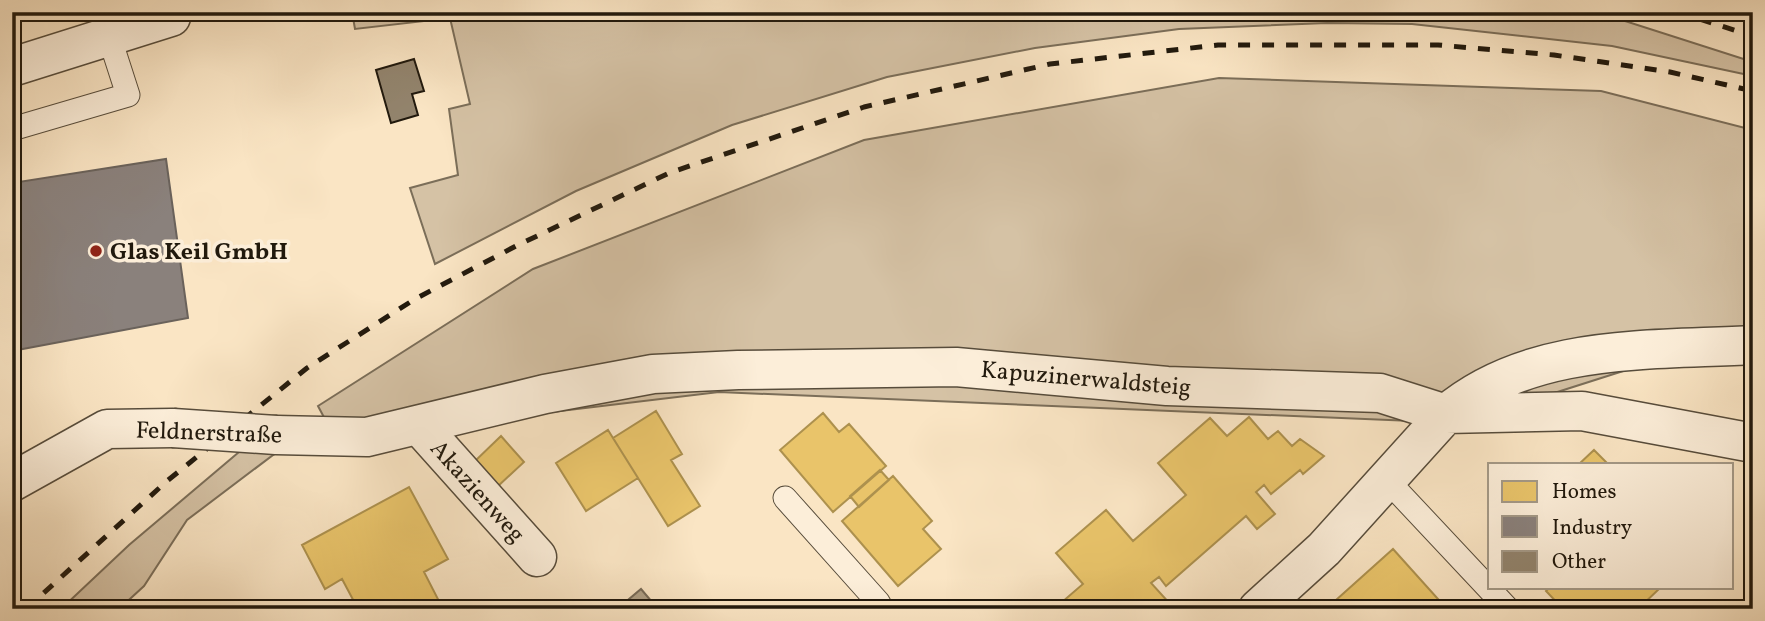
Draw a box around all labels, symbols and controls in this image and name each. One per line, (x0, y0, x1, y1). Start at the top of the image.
place label: Glas Keil GmbH (110, 236, 288, 270)
marker: Glas Keil GmbH (88, 243, 104, 259)
street label: Kapuzinerwaldsteig (979, 354, 1192, 406)
street label: Feldnerstraße (135, 414, 283, 454)
street label: Akazienweg (421, 433, 532, 551)
legend (1488, 463, 1734, 590)
text: Homes (1552, 478, 1617, 507)
text: Industry (1552, 514, 1633, 543)
text: Other (1552, 548, 1606, 577)

